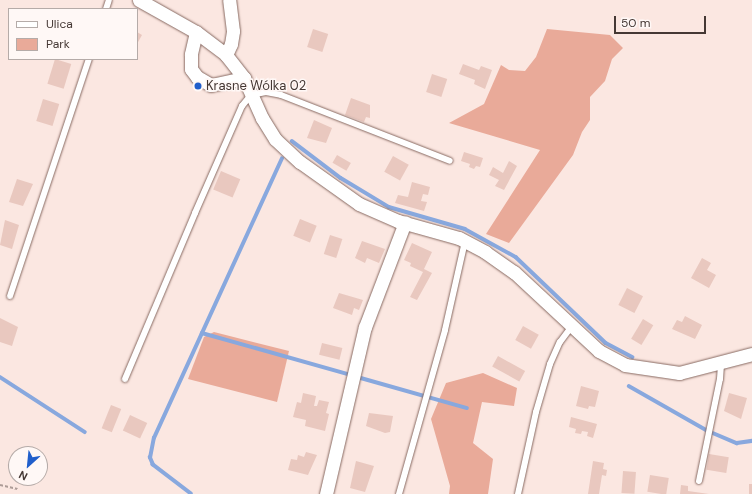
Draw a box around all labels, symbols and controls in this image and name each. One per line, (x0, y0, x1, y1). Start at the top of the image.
legend (8, 8, 138, 60)
scale bar (616, 8, 708, 34)
text: 50 m (621, 15, 650, 31)
text: Ulica (46, 16, 73, 32)
text: Park (46, 36, 70, 52)
place label: Krasne Wólka 02 (206, 78, 306, 94)
marker: Krasne Wólka 02 (193, 81, 203, 91)
north arrow (8, 446, 48, 486)
text: N (16, 468, 30, 484)

